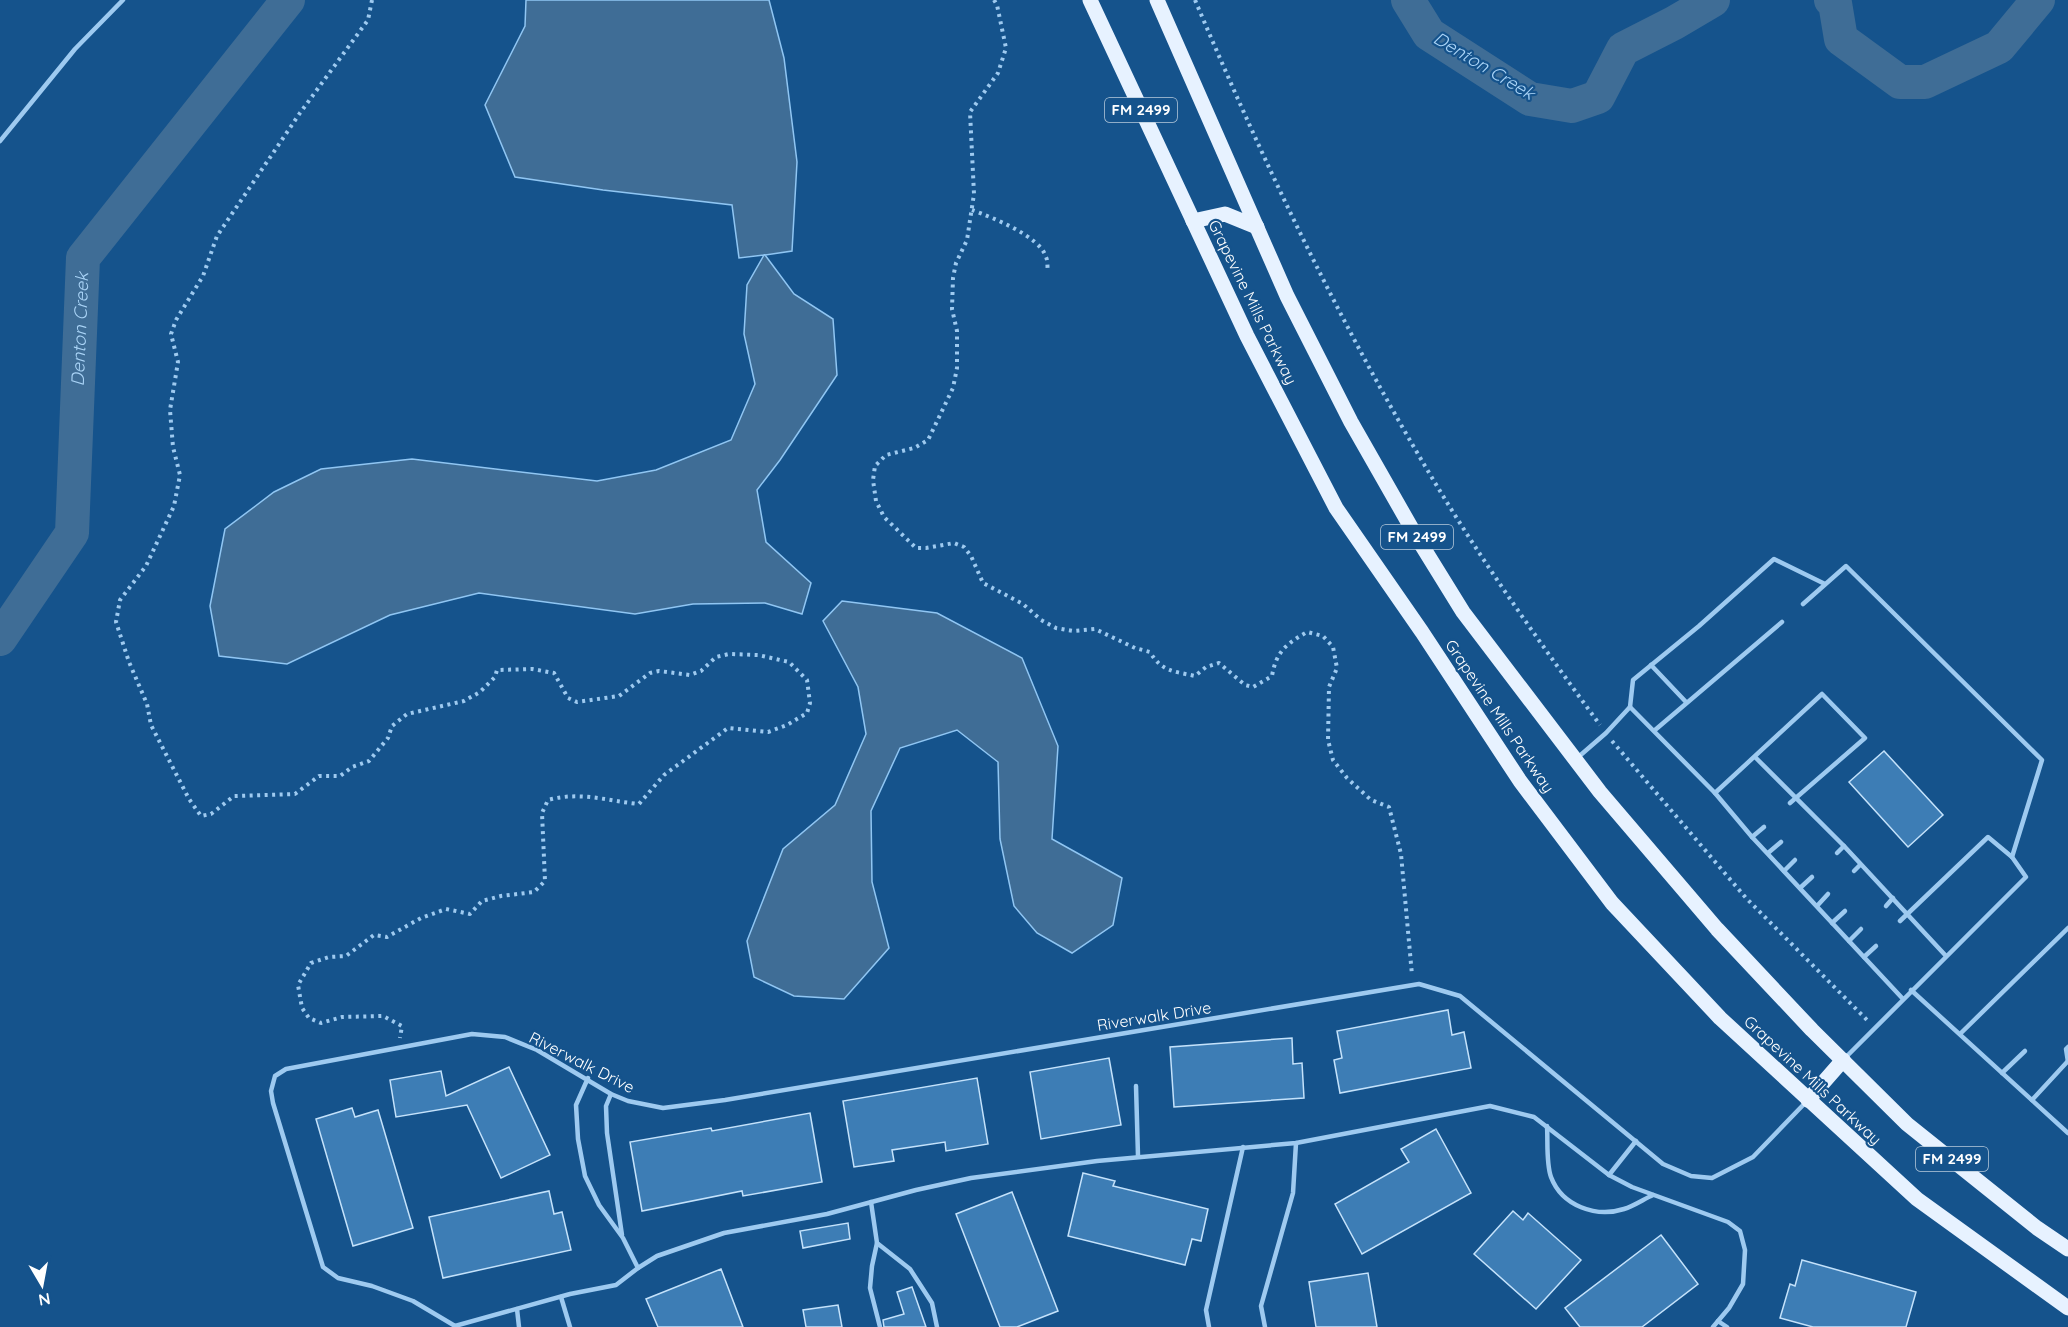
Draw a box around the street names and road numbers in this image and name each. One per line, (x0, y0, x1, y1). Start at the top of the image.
road number: FM 2499 (1105, 98, 1177, 122)
street label: Grapevine Mills Parkway (1204, 216, 1302, 388)
road number: FM 2499 (1381, 525, 1453, 549)
street label: Grapevine Mills Parkway (1441, 636, 1559, 796)
street label: Riverwalk Drive (1095, 997, 1213, 1035)
street label: Grapevine Mills Parkway (1740, 1011, 1886, 1149)
street label: Riverwalk Drive (526, 1027, 638, 1097)
road number: FM 2499 (1916, 1147, 1988, 1171)

